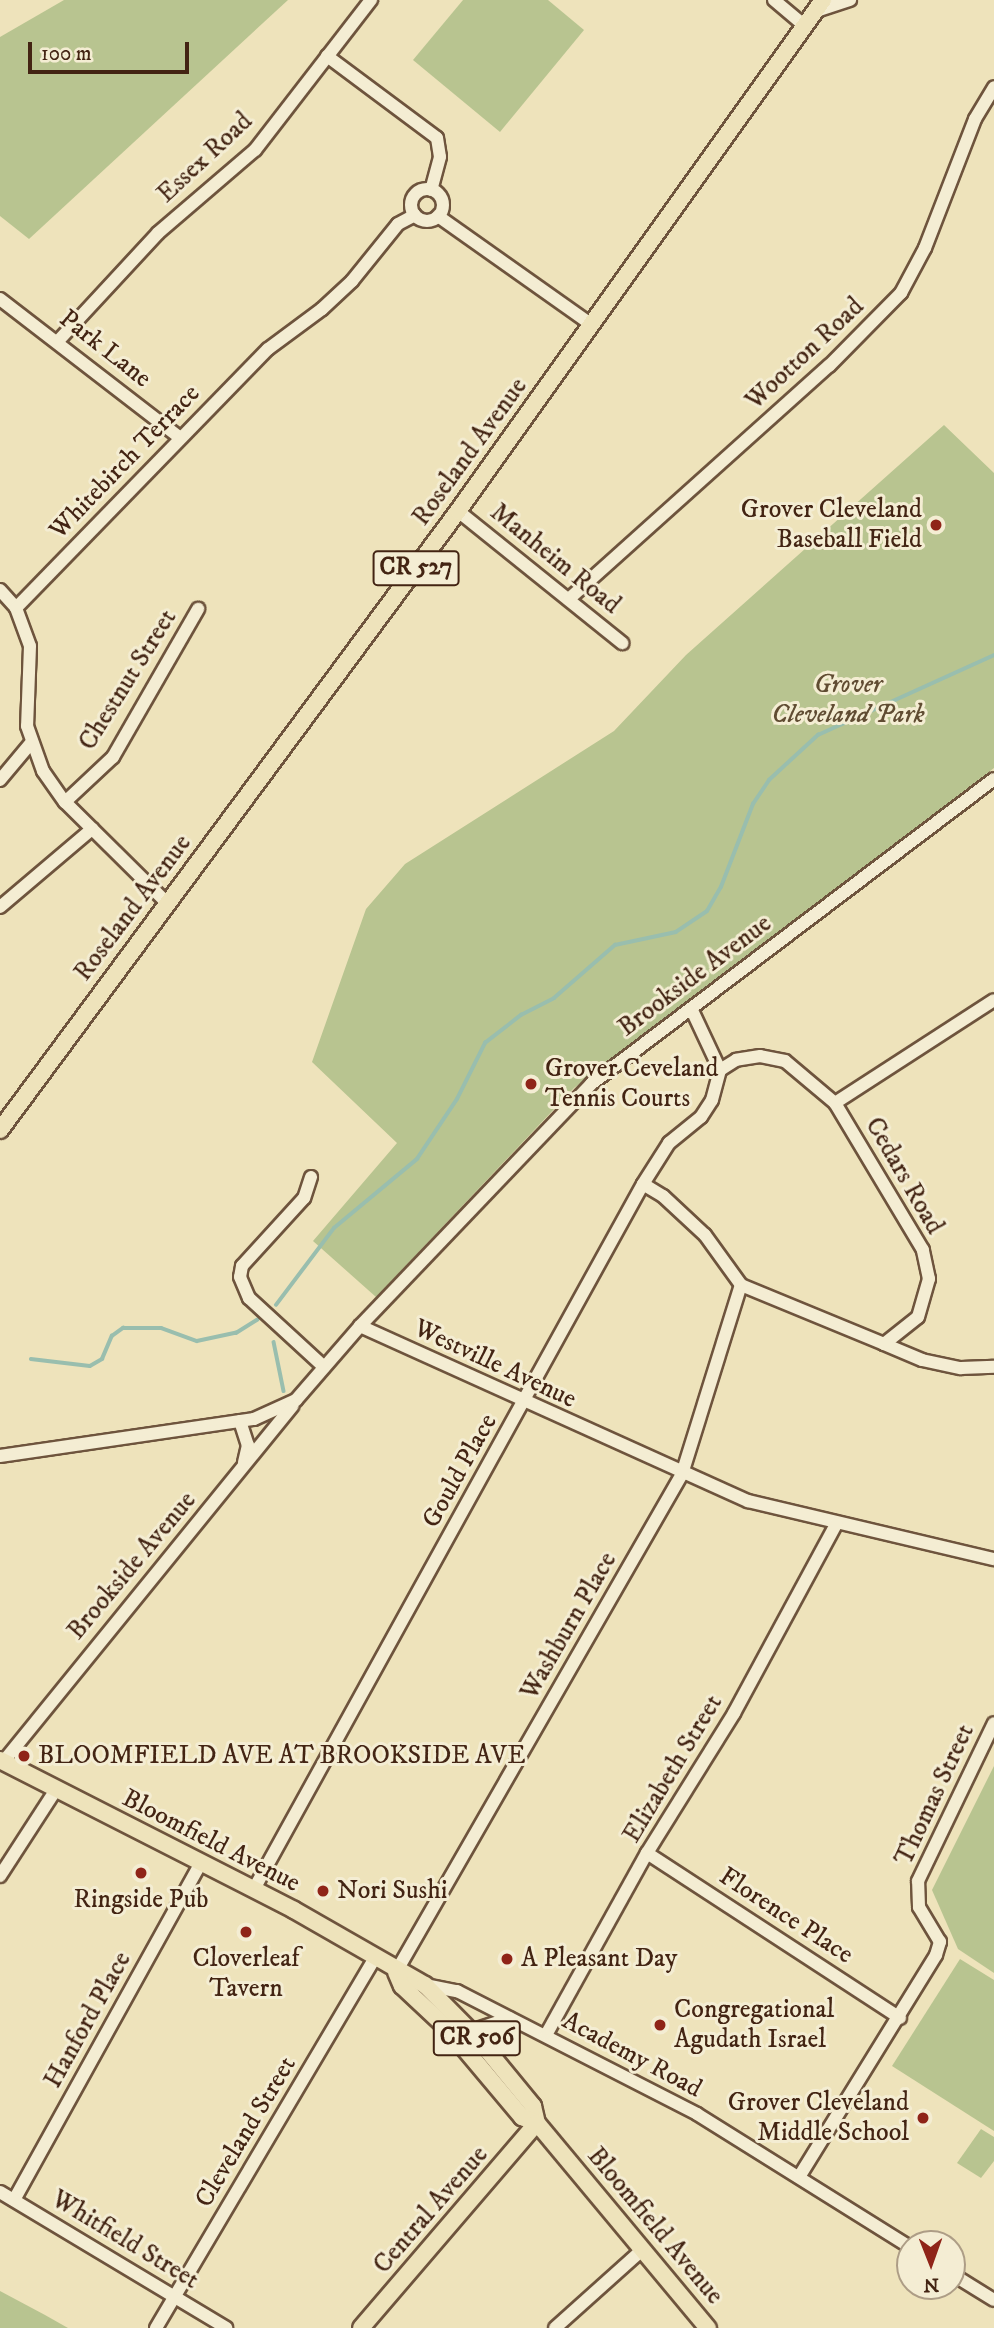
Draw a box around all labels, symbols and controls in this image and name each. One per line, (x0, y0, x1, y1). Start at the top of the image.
scale bar (32, 28, 192, 72)
text: 100 m (41, 41, 92, 67)
street label: Essex Road (151, 106, 259, 210)
street label: Wootton Road (739, 291, 871, 417)
street label: Park Lane (53, 303, 157, 395)
street label: Roseland Avenue (406, 372, 534, 532)
street label: Whitebirch Terrace (43, 378, 207, 546)
place label: Grover Cleveland Baseball Field (741, 494, 922, 556)
street label: Manheim Road (484, 497, 626, 621)
marker: Grover Cleveland Baseball Field (928, 517, 944, 533)
road number: CR 527 (372, 548, 460, 588)
street label: Chestnut Street (72, 604, 184, 756)
park label: Grover Cleveland Park (771, 669, 925, 730)
street label: Roseland Avenue (68, 829, 198, 987)
street label: Brookside Avenue (612, 908, 778, 1044)
place label: Grover Ceveland Tennis Courts (545, 1053, 718, 1114)
marker: Grover Ceveland Tennis Courts (523, 1076, 539, 1092)
street label: Cedars Road (858, 1112, 950, 1240)
street label: Westville Avenue (409, 1313, 581, 1415)
street label: Gould Place (416, 1409, 504, 1533)
street label: Brookside Avenue (61, 1486, 203, 1646)
street label: Washburn Place (514, 1547, 624, 1705)
street label: Elizabeth Street (617, 1689, 729, 1849)
street label: Thomas Street (889, 1719, 981, 1871)
place label: BLOOMFIELD AVE AT BROOKSIDE AVE (38, 1740, 526, 1772)
marker: BLOOMFIELD AVE AT BROOKSIDE AVE (16, 1748, 32, 1764)
street label: Bloomfield Avenue (117, 1783, 305, 1899)
street label: Florence Place (713, 1861, 859, 1971)
marker: Ringside Pub (133, 1865, 149, 1881)
place label: Nori Sushi (337, 1875, 448, 1907)
marker: Nori Sushi (315, 1883, 331, 1899)
place label: Ringside Pub (74, 1884, 208, 1916)
marker: Cloverleaf Tavern (238, 1924, 254, 1940)
place label: Cloverleaf Tavern (192, 1943, 300, 2004)
place label: A Pleasant Day (521, 1943, 677, 1975)
street label: Hanford Place (38, 1946, 138, 2094)
marker: A Pleasant Day (499, 1951, 515, 1967)
place label: Congregational Agudath Israel (674, 1994, 834, 2056)
street label: Academy Road (557, 2005, 707, 2105)
marker: Congregational Agudath Israel (652, 2017, 668, 2033)
road number: CR 506 (432, 2018, 522, 2059)
street label: Cleveland Street (189, 2051, 303, 2213)
place label: Grover Cleveland Middle School (728, 2087, 909, 2148)
marker: Grover Cleveland Middle School (915, 2110, 931, 2126)
street label: Central Avenue (367, 2140, 495, 2280)
street label: Bloomfield Avenue (580, 2141, 730, 2311)
street label: Whitfield Street (46, 2184, 204, 2296)
north arrow (896, 2230, 966, 2300)
text: N (923, 2273, 939, 2296)

